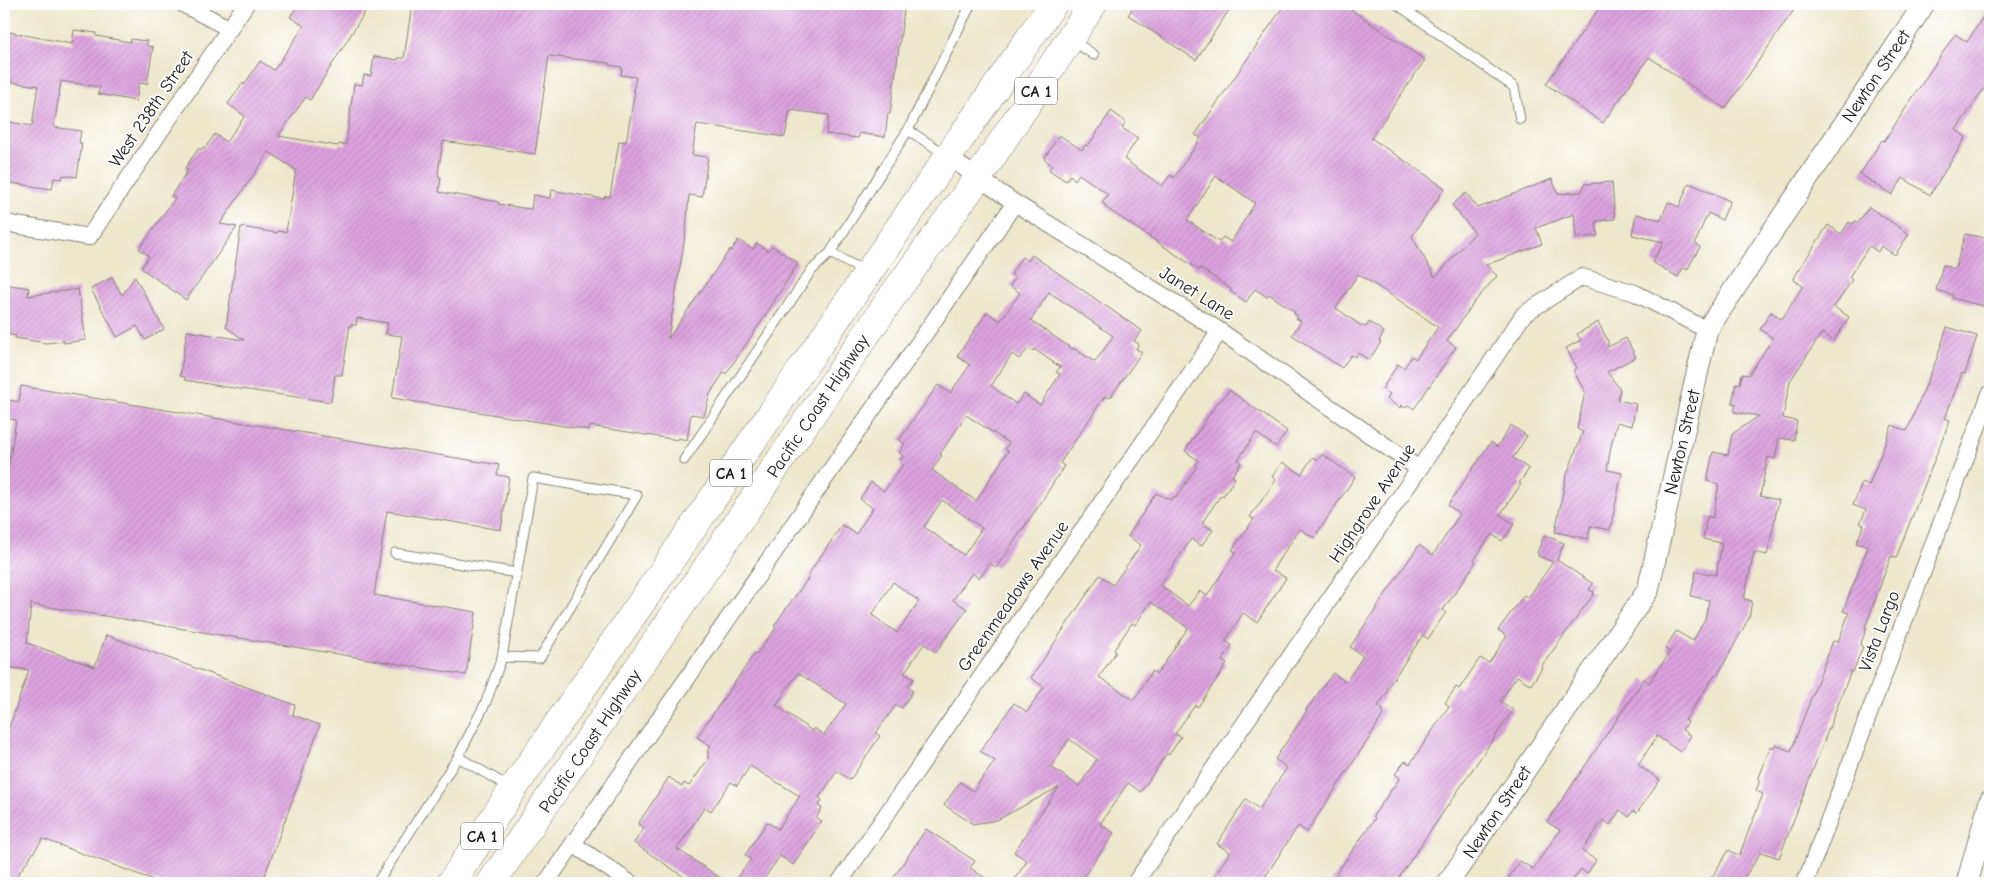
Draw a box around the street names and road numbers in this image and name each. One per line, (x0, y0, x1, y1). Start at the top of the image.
street label: Newton Street (1838, 25, 1915, 126)
street label: West 238th Street (105, 46, 199, 171)
road number: CA 1 (1015, 78, 1057, 104)
street label: Janet Lane (1155, 262, 1238, 325)
street label: Pacific Coast Highway (763, 330, 875, 482)
street label: Newton Street (1660, 387, 1705, 497)
street label: Highgrove Avenue (1325, 440, 1420, 567)
road number: CA 1 (710, 459, 752, 486)
street label: Greenmeadows Avenue (954, 517, 1073, 676)
street label: Vista Largo (1854, 588, 1904, 675)
street label: Pacific Coast Highway (535, 665, 647, 817)
street label: Newton Street (1459, 761, 1536, 862)
road number: CA 1 (461, 822, 503, 849)

